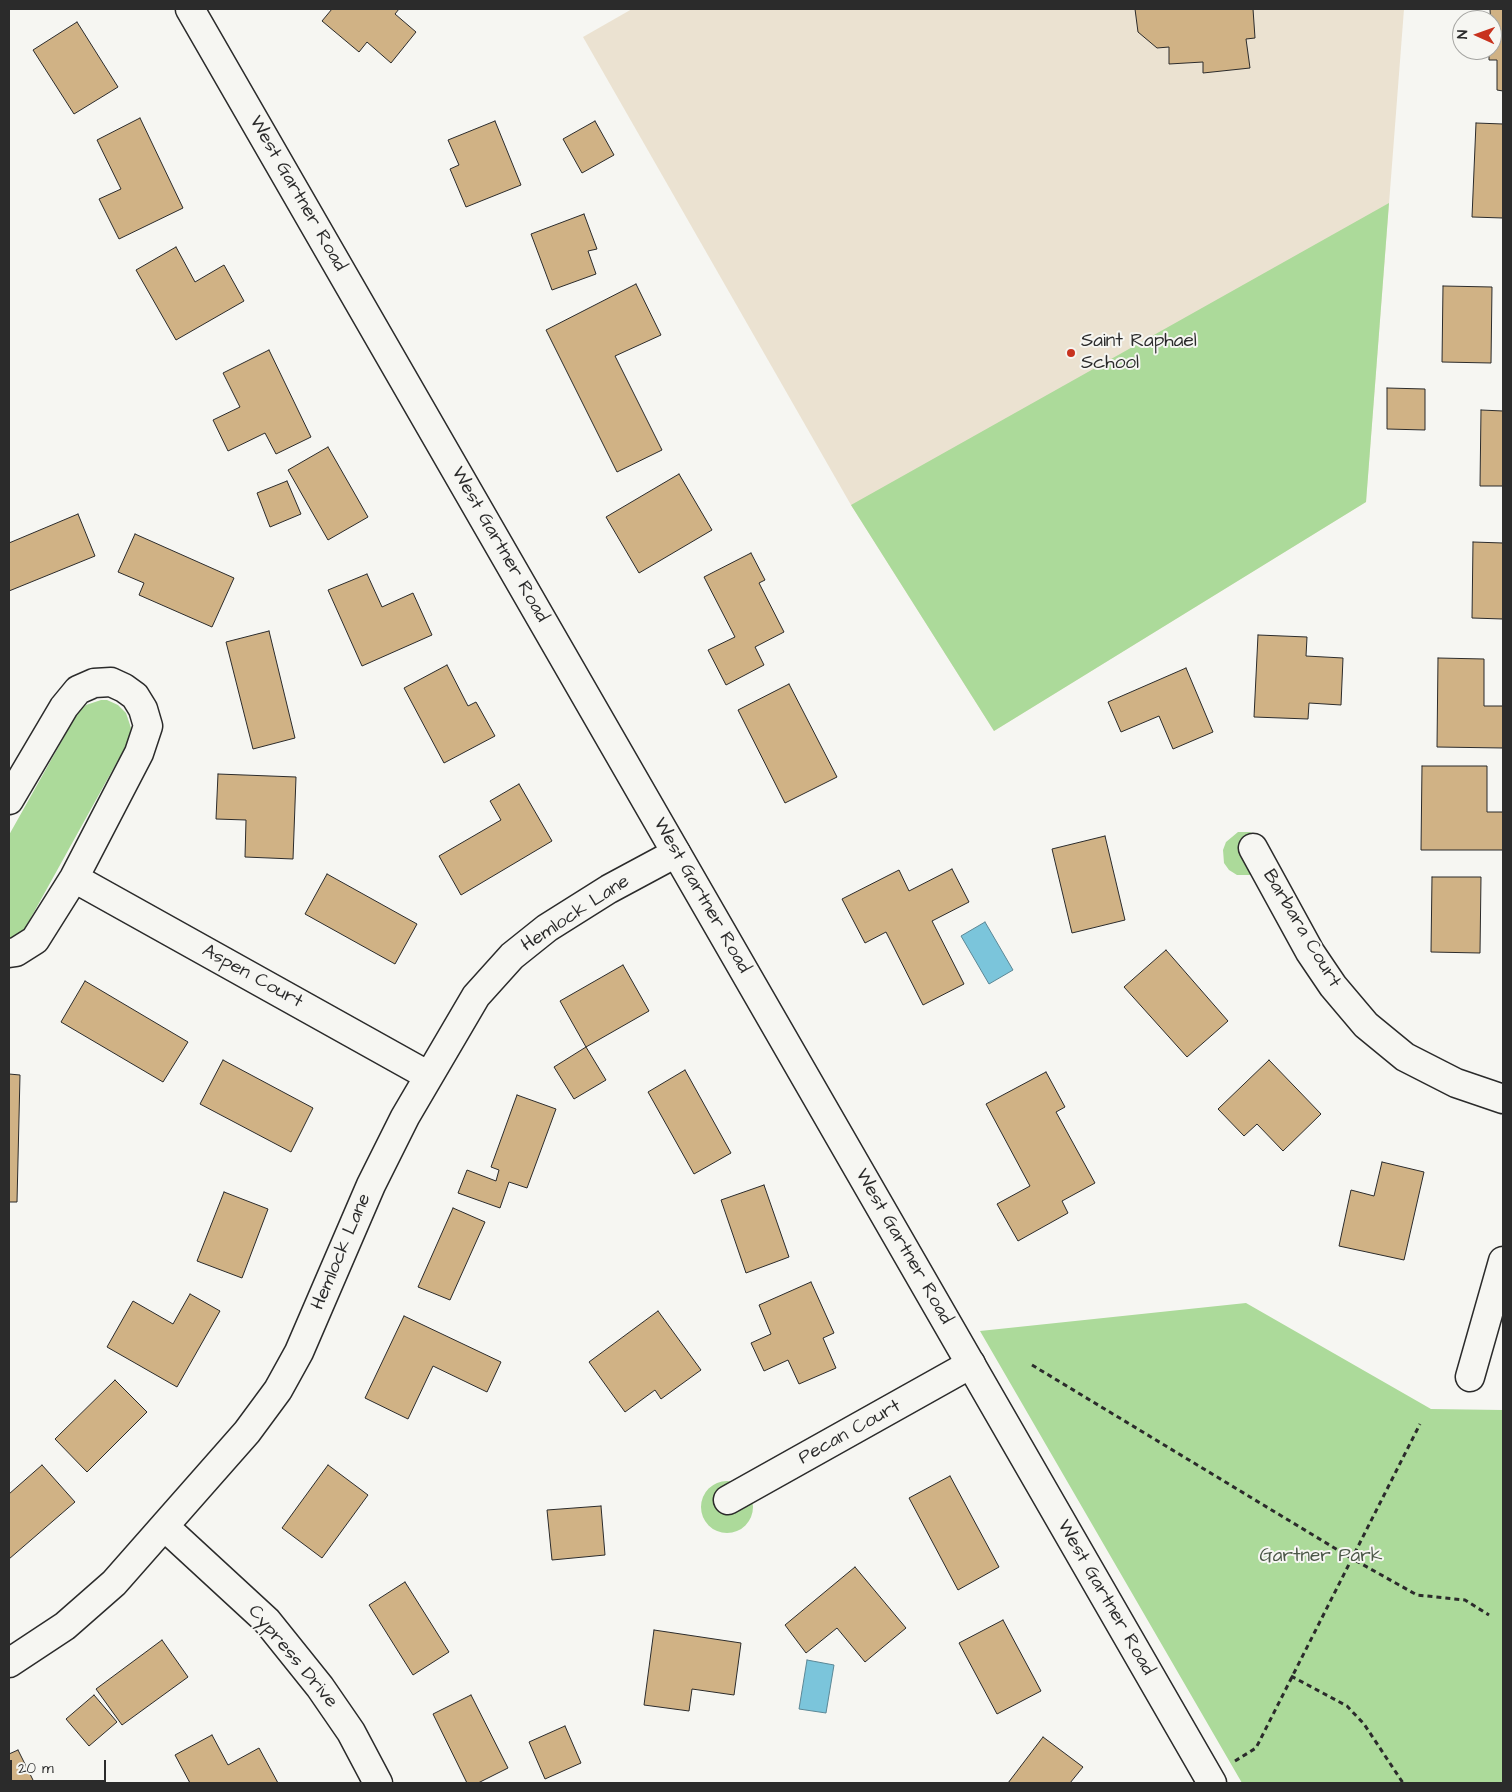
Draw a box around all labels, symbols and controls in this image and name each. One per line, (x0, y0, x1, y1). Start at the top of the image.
north arrow (1452, 10, 1502, 60)
text: N (1453, 30, 1473, 39)
street label: West Gartner Road (243, 112, 351, 276)
place label: Saint Raphael School (1081, 331, 1197, 375)
marker: Saint Raphael School (1065, 347, 1077, 359)
street label: West Gartner Road (445, 463, 553, 627)
street label: West Gartner Road (647, 814, 755, 978)
street label: Barbara Court (1257, 866, 1345, 992)
street label: Hemlock Lane (518, 871, 634, 957)
street label: Aspen Court (198, 940, 306, 1014)
street label: West Gartner Road (849, 1165, 957, 1329)
street label: Hemlock Lane (307, 1190, 377, 1314)
street label: Pecan Court (795, 1396, 905, 1470)
street label: West Gartner Road (1051, 1516, 1159, 1680)
park label: Gartner Park (1260, 1546, 1382, 1568)
street label: Cypress Drive (242, 1601, 342, 1713)
scale bar (12, 1750, 109, 1782)
text: 20 m (18, 1758, 54, 1779)

